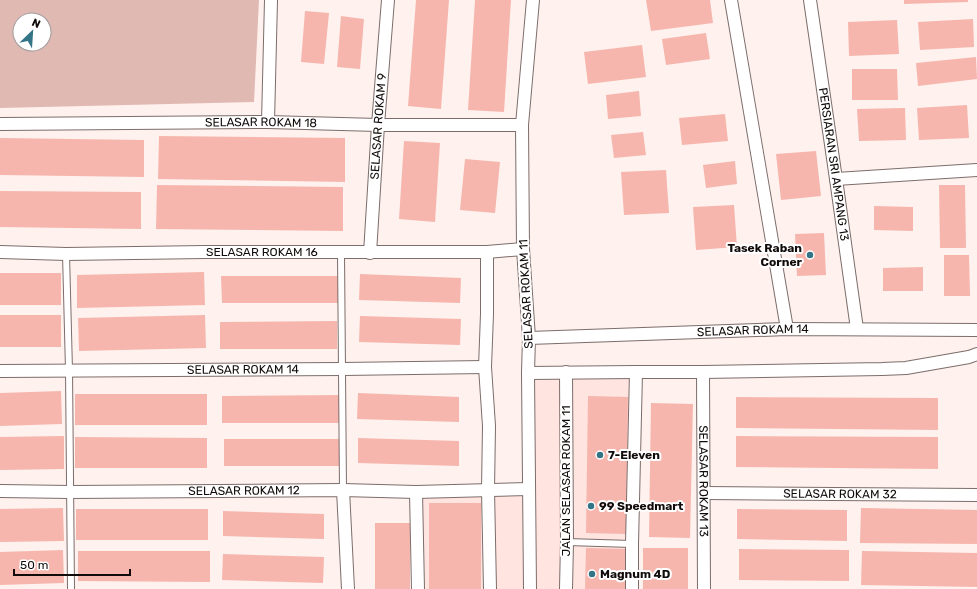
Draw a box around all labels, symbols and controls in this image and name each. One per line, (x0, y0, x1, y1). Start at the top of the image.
north arrow (12, 12, 52, 52)
text: N (30, 16, 42, 31)
street label: SELASAR ROKAM 9 (368, 73, 389, 180)
street label: PERSIARAN SRI AMPANG 13 (816, 87, 852, 242)
street label: SELASAR ROKAM 18 (205, 115, 317, 130)
street label: SELASAR ROKAM 11 (516, 239, 536, 349)
place label: Tasek Raban Corner (727, 241, 803, 269)
street label: SELASAR ROKAM 16 (206, 245, 318, 259)
marker: Tasek Raban Corner (805, 250, 815, 260)
street label: SELASAR ROKAM 14 (697, 322, 809, 339)
street label: SELASAR ROKAM 14 (187, 362, 300, 377)
street label: JALAN SELASAR ROKAM 11 (559, 405, 573, 557)
street label: SELASAR ROKAM 13 (696, 425, 711, 537)
place label: 7-Eleven (608, 448, 660, 462)
marker: 7-Eleven (595, 450, 605, 460)
street label: SELASAR ROKAM 12 (188, 483, 300, 498)
street label: SELASAR ROKAM 32 (783, 487, 897, 501)
place label: 99 Speedmart (599, 499, 684, 513)
marker: 99 Speedmart (586, 501, 596, 511)
scale bar (14, 551, 130, 577)
text: 50 m (20, 558, 48, 572)
place label: Magnum 4D (600, 567, 671, 581)
marker: Magnum 4D (587, 569, 597, 579)

